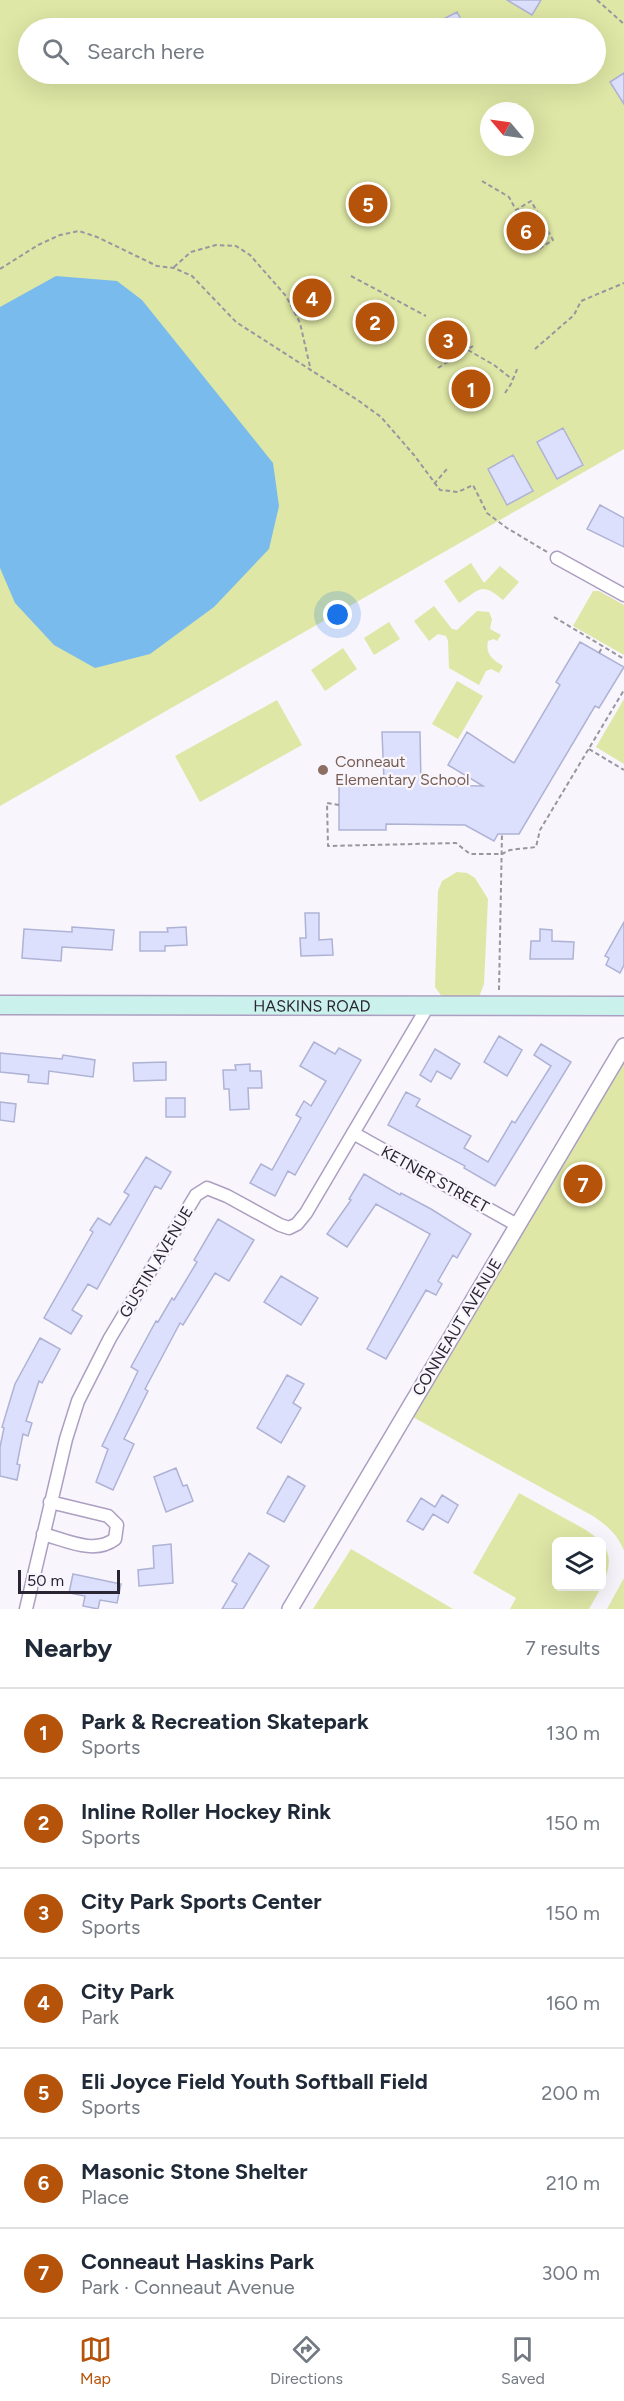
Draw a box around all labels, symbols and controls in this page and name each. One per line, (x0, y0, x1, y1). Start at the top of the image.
search box (18, 18, 606, 84)
icon: search (39, 35, 72, 68)
text: Search here (87, 38, 205, 65)
north arrow (480, 102, 534, 156)
pin: 5 (348, 182, 388, 226)
pin: 6 (506, 208, 546, 254)
pin: 4 (292, 276, 332, 320)
pin: 2 (356, 300, 394, 344)
pin: 3 (428, 318, 468, 362)
pin: 1 (452, 366, 490, 412)
your location (323, 600, 352, 629)
place label: Conneaut Elementary School (335, 752, 469, 789)
marker: Conneaut Elementary School (316, 763, 330, 777)
street label: HASKINS ROAD (253, 996, 371, 1015)
street label: KETNER STREET (378, 1142, 492, 1217)
pin: 7 (564, 1162, 602, 1206)
street label: GUSTIN AVENUE (115, 1203, 197, 1321)
street label: CONNEAUT AVENUE (408, 1255, 506, 1399)
map controls (552, 1537, 606, 1591)
button: layers (552, 1537, 606, 1591)
scale bar (18, 1567, 120, 1594)
text: 50 m (27, 1571, 64, 1590)
text: Nearby (24, 1632, 112, 1664)
text: 7 results (525, 1636, 600, 1660)
text: Park & Recreation Skatepark (81, 1708, 369, 1735)
text: 1 (39, 1721, 48, 1745)
text: 130 m (546, 1721, 600, 1745)
text: Sports (81, 1735, 140, 1759)
text: Inline Roller Hockey Rink (81, 1798, 331, 1825)
text: 2 (38, 1811, 49, 1835)
text: 150 m (545, 1811, 600, 1835)
text: Sports (81, 1825, 140, 1849)
text: City Park Sports Center (81, 1888, 321, 1915)
text: 3 (38, 1901, 49, 1925)
text: 150 m (545, 1901, 600, 1925)
text: Sports (81, 1915, 140, 1939)
text: City Park (81, 1978, 174, 2005)
text: 4 (37, 1991, 50, 2015)
text: 160 m (546, 1991, 600, 2015)
text: Park (81, 2005, 119, 2029)
text: Eli Joyce Field Youth Softball Field (81, 2068, 428, 2095)
text: 5 (38, 2081, 49, 2105)
text: 200 m (541, 2081, 600, 2105)
text: Sports (81, 2095, 140, 2119)
text: Masonic Stone Shelter (81, 2158, 308, 2185)
text: 6 (38, 2171, 49, 2195)
text: 210 m (546, 2171, 600, 2195)
text: Place (81, 2185, 129, 2209)
text: Conneaut Haskins Park (81, 2248, 314, 2275)
text: 7 (38, 2261, 49, 2285)
text: 300 m (542, 2261, 600, 2285)
text: Park · Conneaut Avenue (81, 2275, 295, 2299)
tab: Map (79, 2333, 112, 2388)
tab: Directions (270, 2333, 343, 2388)
tab: Saved (501, 2333, 545, 2388)

